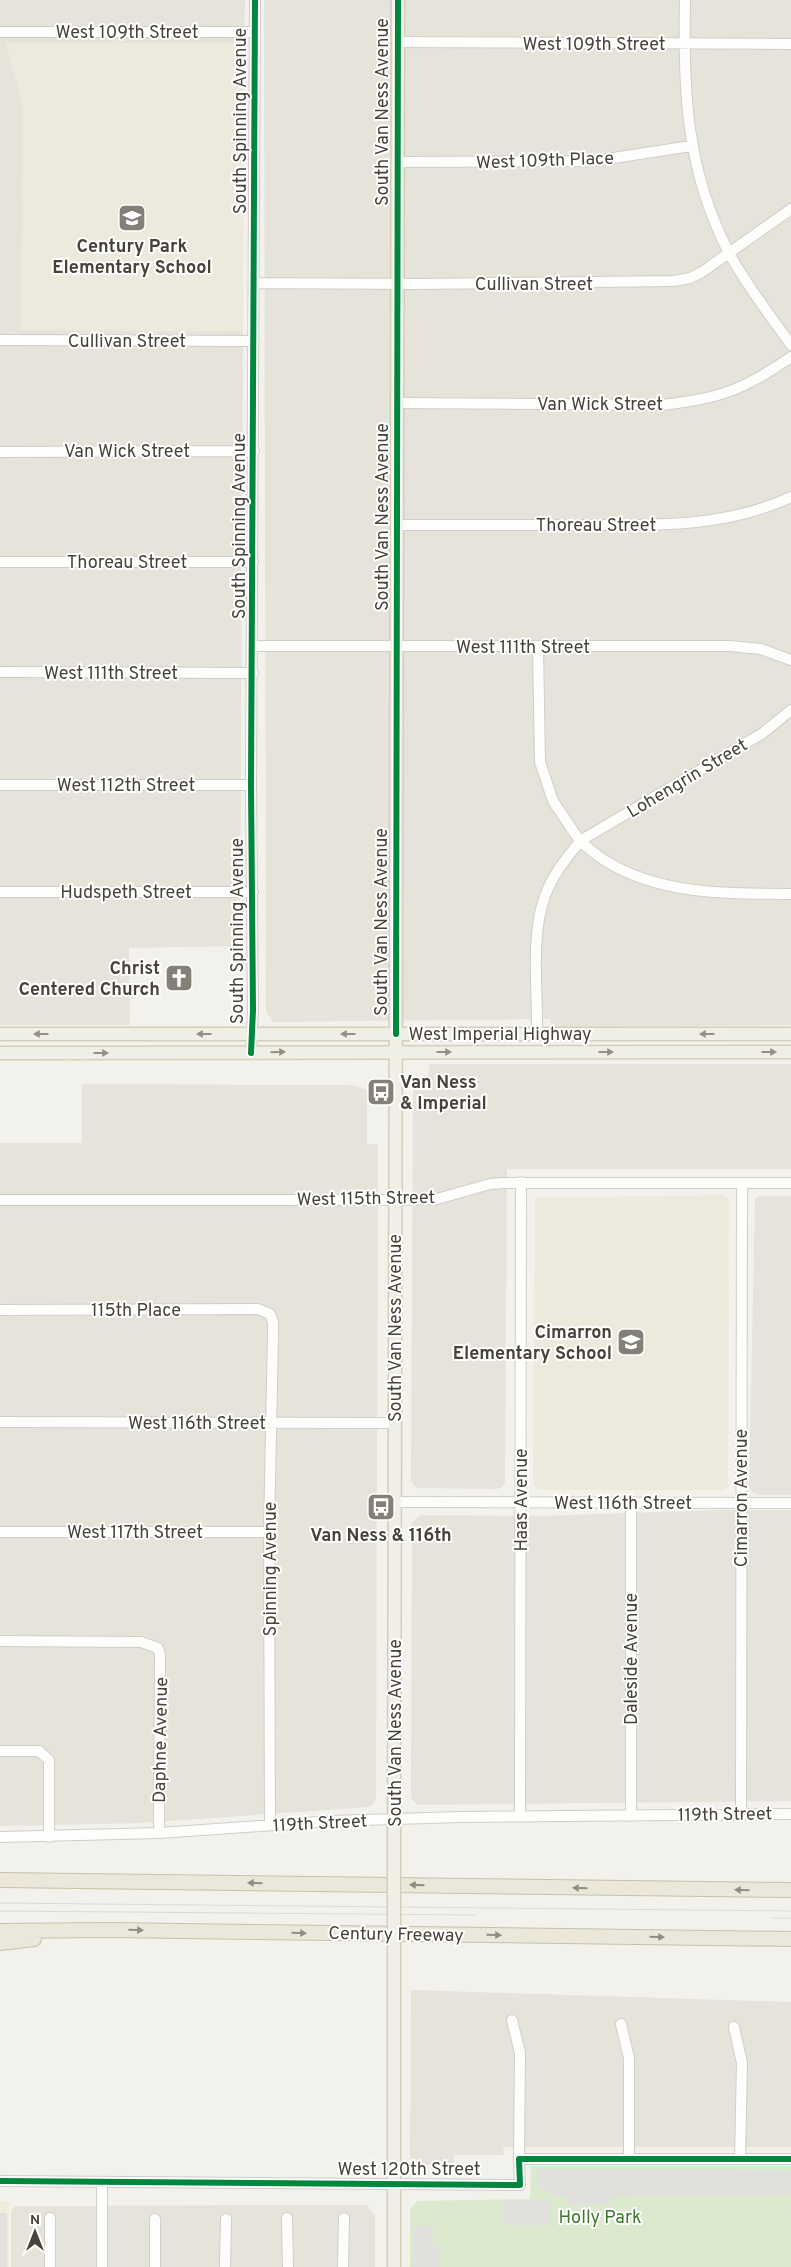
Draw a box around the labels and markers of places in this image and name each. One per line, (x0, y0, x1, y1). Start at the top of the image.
school or university icon: Century Park Elementary School (117, 203, 147, 233)
place label: Century Park Elementary School (52, 236, 212, 280)
place label: Christ Centered Church (19, 958, 160, 1002)
church icon: Christ Centered Church (164, 963, 194, 993)
place label: Van Ness & Imperial (400, 1072, 487, 1116)
bus stop icon: Van Ness & Imperial (366, 1077, 396, 1107)
place label: Cimarron Elementary School (453, 1322, 612, 1366)
school or university icon: Cimarron Elementary School (616, 1327, 646, 1357)
bus stop icon: Van Ness & 116th (366, 1492, 396, 1522)
place label: Van Ness & 116th (310, 1525, 452, 1548)

